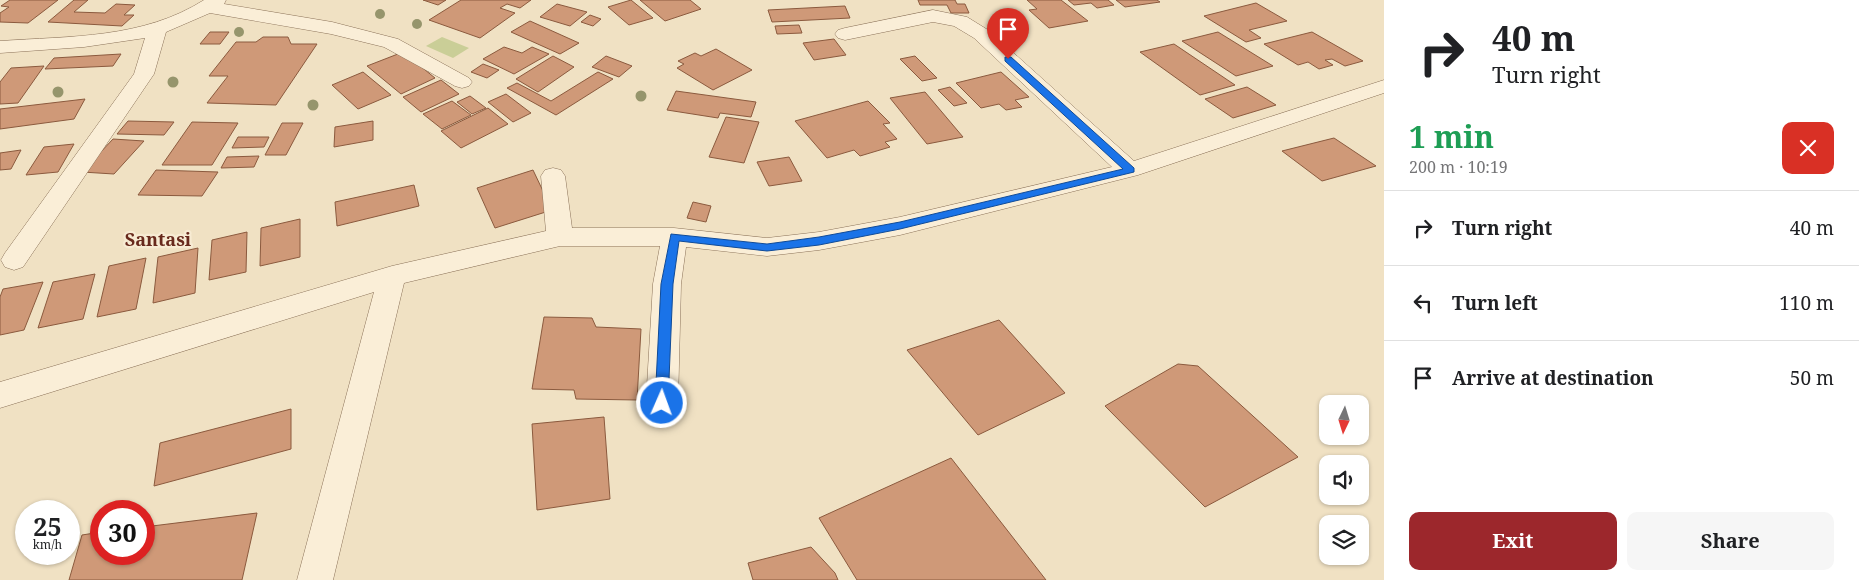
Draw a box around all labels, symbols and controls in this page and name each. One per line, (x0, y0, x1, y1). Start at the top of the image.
pin (987, 8, 1029, 59)
text: 40 m (1492, 14, 1575, 61)
icon: arrive (994, 15, 1022, 43)
icon: right (1409, 20, 1474, 85)
text: Turn right (1492, 59, 1601, 89)
text: 1 min (1409, 116, 1494, 157)
button: close (1782, 122, 1834, 174)
text: 200 m · 10:19 (1409, 156, 1508, 178)
icon: right (1409, 214, 1437, 242)
text: Turn right (1452, 215, 1552, 241)
text: 40 m (1790, 215, 1834, 241)
district label: Santasi (125, 227, 192, 251)
icon: left (1409, 289, 1437, 317)
text: Turn left (1452, 290, 1538, 316)
text: 110 m (1779, 290, 1834, 316)
icon: arrive (1409, 364, 1437, 392)
text: Arrive at destination (1452, 365, 1654, 391)
text: 50 m (1790, 365, 1834, 391)
position arrow (635, 376, 687, 428)
north arrow (1319, 395, 1369, 445)
map controls (1319, 395, 1369, 565)
button: sound (1319, 455, 1369, 505)
speed limit sign: 30 (90, 500, 155, 565)
text: 25 (33, 509, 62, 543)
button: Exit (1409, 512, 1617, 570)
button: Share (1627, 512, 1834, 570)
button: layers (1319, 515, 1369, 565)
text: km/h (33, 536, 62, 553)

